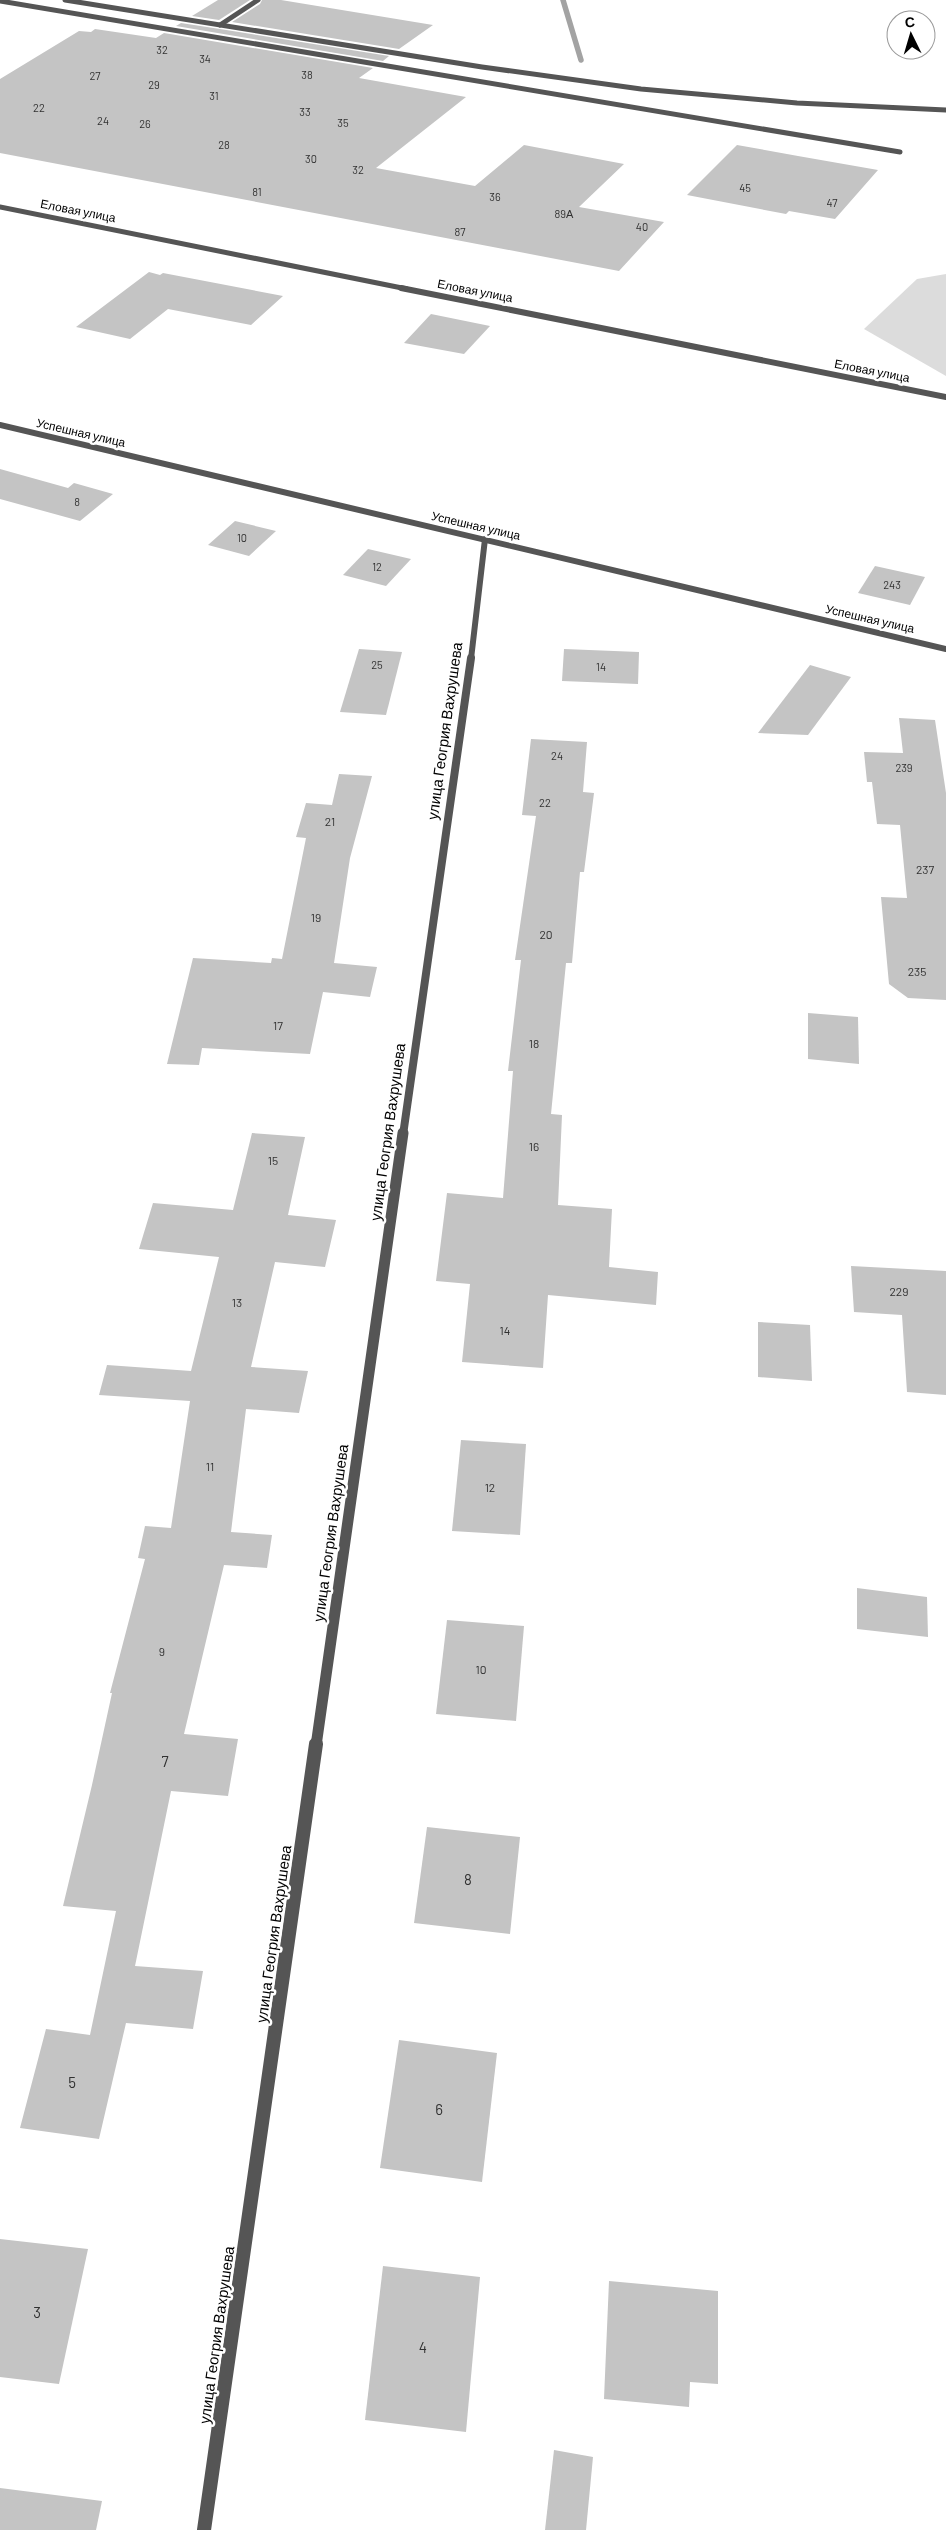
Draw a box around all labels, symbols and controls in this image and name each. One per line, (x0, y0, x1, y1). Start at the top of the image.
north arrow (886, 10, 936, 60)
text: С (904, 13, 916, 30)
house number: 32 (156, 43, 168, 56)
house number: 34 (199, 52, 211, 65)
house number: 38 (301, 68, 313, 81)
house number: 27 (89, 69, 101, 82)
house number: 29 (148, 78, 160, 91)
house number: 31 (209, 89, 219, 102)
house number: 22 (33, 101, 45, 114)
house number: 33 (299, 105, 311, 118)
house number: 24 (97, 114, 109, 127)
house number: 35 (337, 116, 349, 129)
house number: 26 (139, 117, 151, 130)
house number: 28 (218, 138, 230, 151)
house number: 30 (305, 152, 317, 165)
house number: 32 (352, 163, 364, 176)
house number: 45 (739, 181, 751, 194)
house number: 81 (252, 185, 262, 198)
house number: 36 (489, 190, 501, 203)
street label: Еловая улица (39, 196, 117, 225)
house number: 47 (827, 196, 837, 209)
house number: 89А (555, 207, 574, 220)
house number: 40 (636, 220, 648, 233)
house number: 87 (455, 225, 465, 238)
street label: Еловая улица (436, 276, 514, 305)
street label: Еловая улица (833, 356, 911, 385)
street label: Успешная улица (35, 415, 127, 450)
house number: 8 (74, 495, 80, 508)
street label: Успешная улица (430, 508, 522, 543)
house number: 10 (237, 531, 247, 544)
house number: 12 (372, 560, 382, 573)
house number: 243 (883, 578, 901, 591)
street label: Успешная улица (824, 601, 916, 636)
street label: улица Геогрия Вахрушева (423, 640, 465, 821)
house number: 25 (371, 658, 383, 671)
house number: 14 (596, 660, 606, 673)
house number: 24 (551, 749, 563, 762)
house number: 239 (895, 761, 913, 774)
house number: 22 (539, 796, 551, 809)
house number: 21 (325, 814, 335, 828)
house number: 237 (916, 862, 934, 876)
house number: 19 (311, 910, 321, 924)
house number: 20 (539, 927, 553, 941)
house number: 235 (908, 964, 926, 978)
house number: 17 (273, 1018, 283, 1032)
house number: 18 (529, 1036, 539, 1050)
street label: улица Геогрия Вахрушева (366, 1041, 408, 1222)
house number: 16 (529, 1139, 539, 1153)
house number: 15 (268, 1153, 278, 1167)
house number: 229 (889, 1284, 909, 1298)
house number: 13 (232, 1295, 242, 1309)
house number: 14 (500, 1323, 510, 1337)
street label: улица Геогрия Вахрушева (309, 1442, 351, 1623)
house number: 11 (206, 1459, 214, 1473)
house number: 12 (485, 1480, 495, 1494)
house number: 9 (159, 1644, 165, 1658)
house number: 10 (476, 1662, 486, 1676)
house number: 7 (161, 1752, 169, 1770)
street label: улица Геогрия Вахрушева (252, 1843, 294, 2024)
house number: 8 (464, 1870, 472, 1888)
house number: 5 (68, 2073, 76, 2091)
house number: 6 (435, 2100, 443, 2118)
street label: улица Геогрия Вахрушева (195, 2244, 237, 2425)
house number: 3 (33, 2303, 41, 2321)
house number: 4 (419, 2338, 427, 2356)

